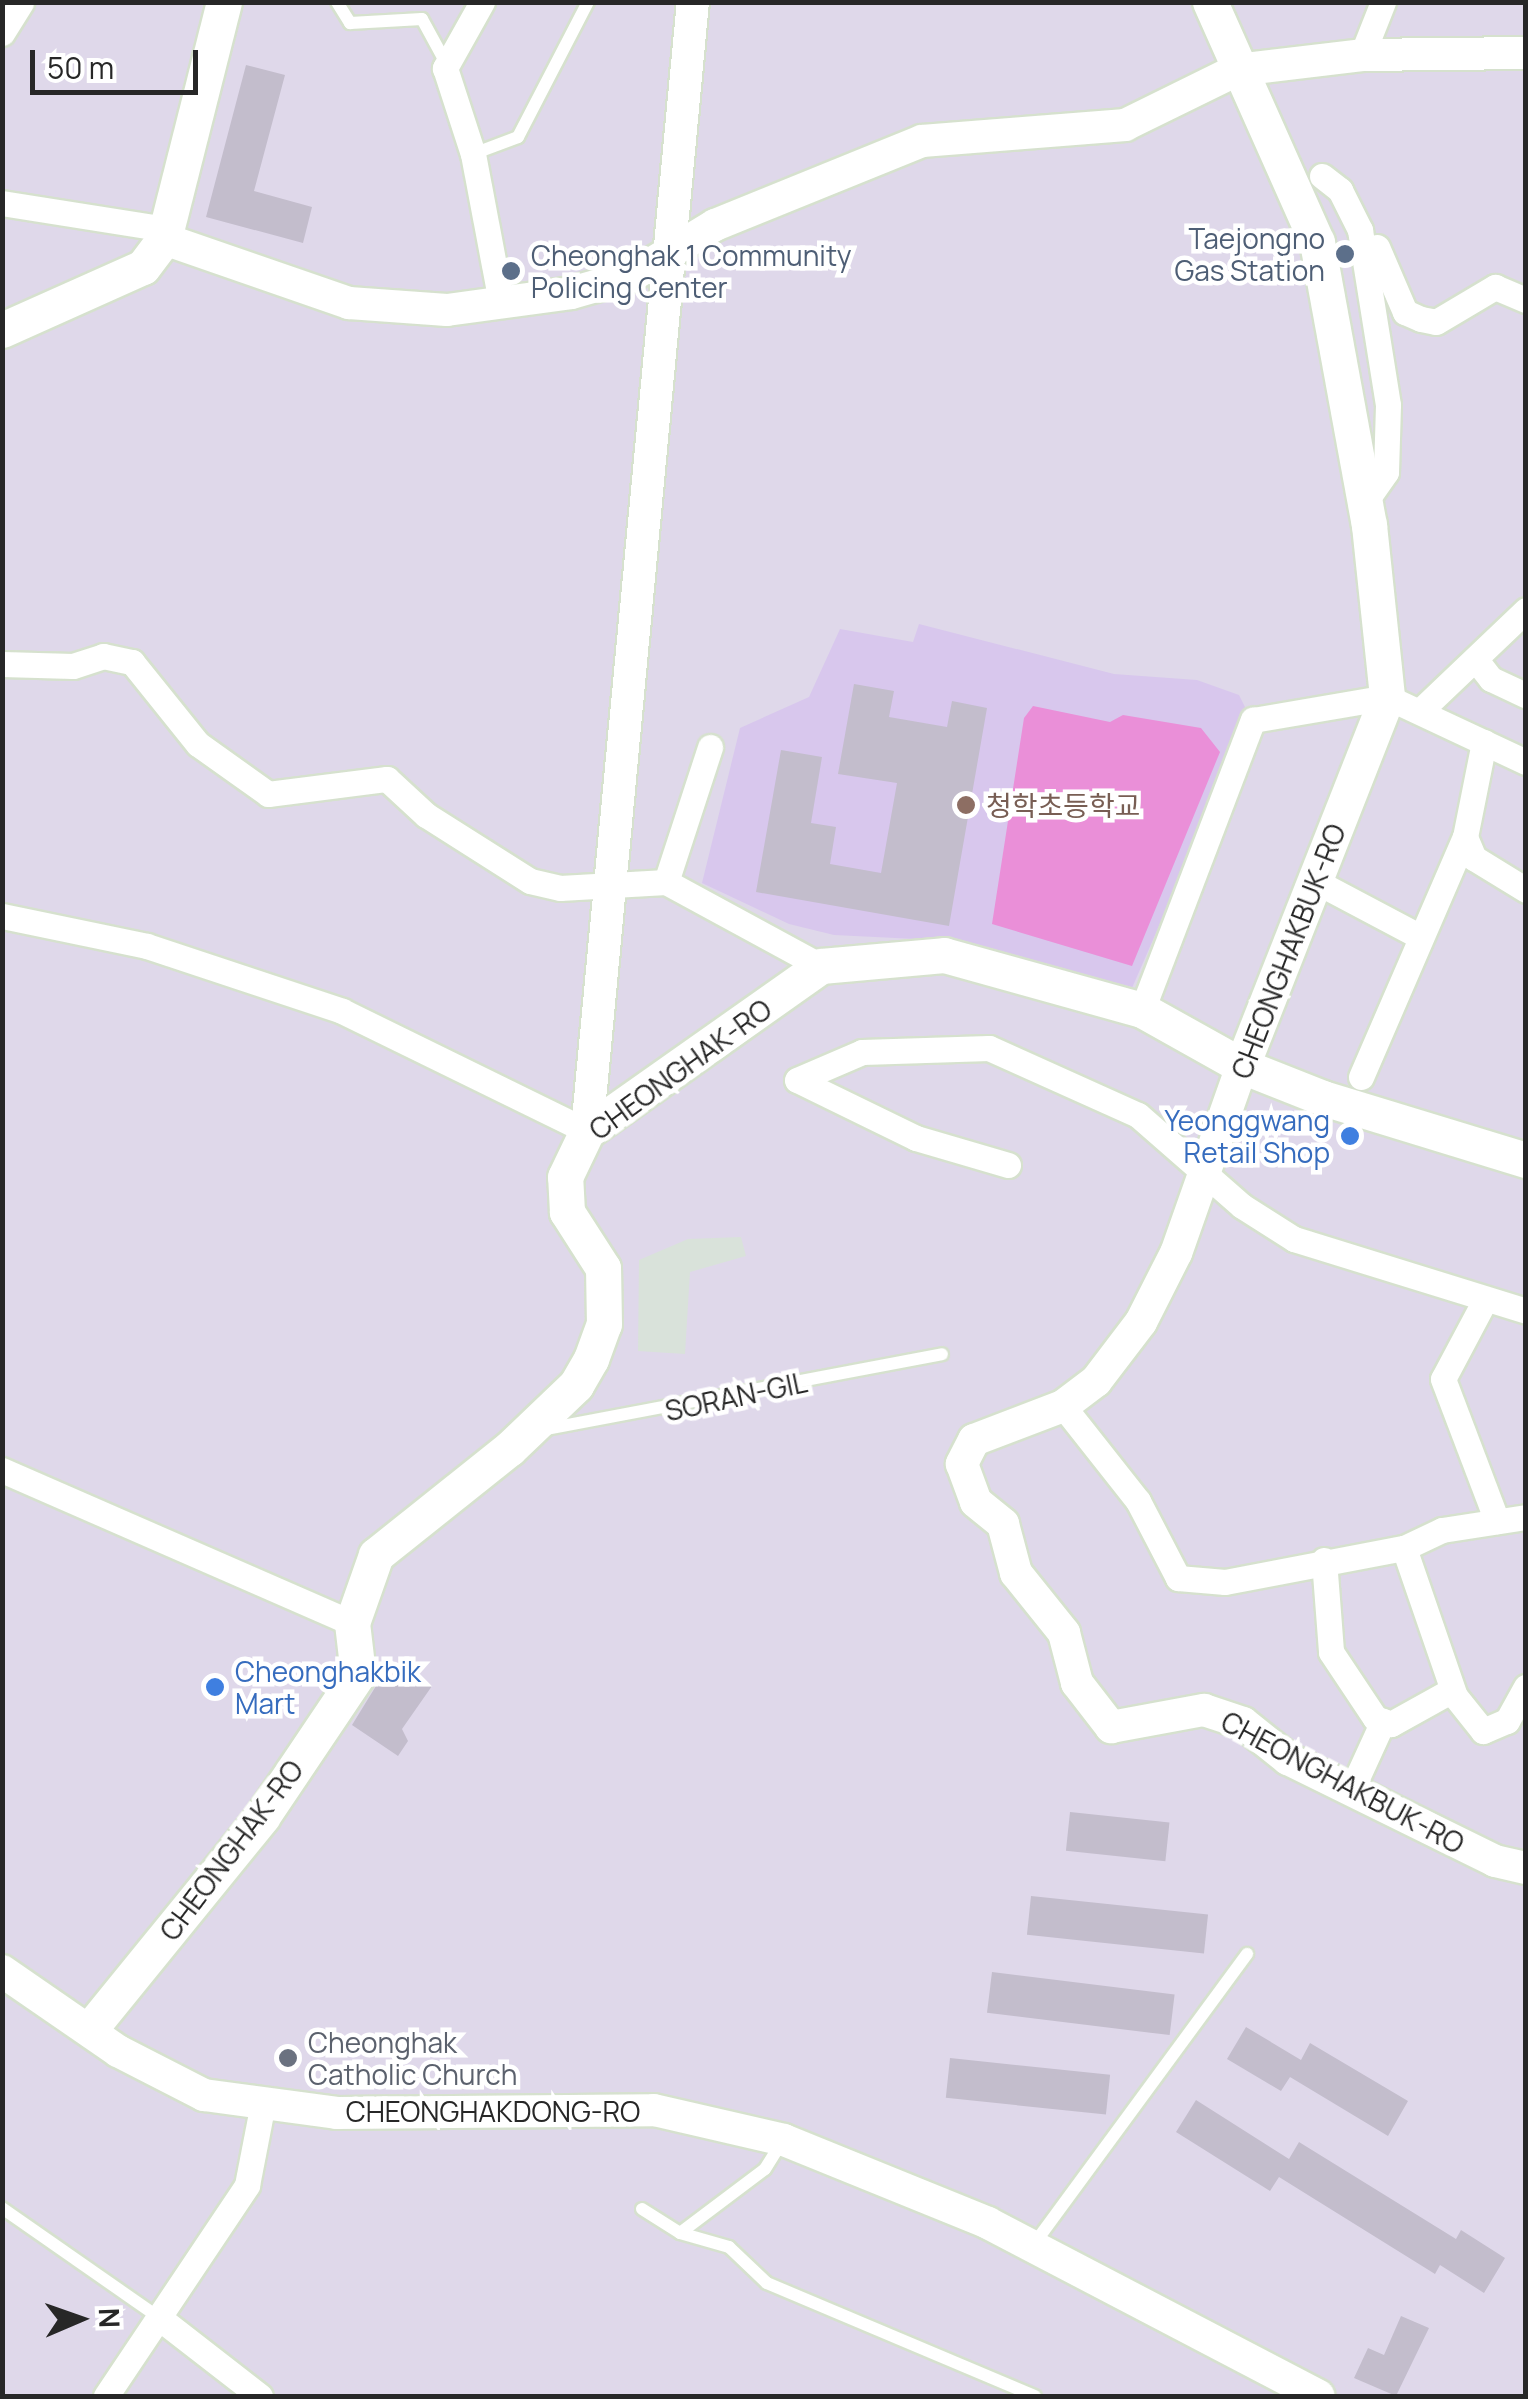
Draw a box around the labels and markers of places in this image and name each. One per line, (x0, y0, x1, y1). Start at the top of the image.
place label: Taejongno Gas Station (1174, 221, 1325, 287)
place label: Cheonghak 1 Community Policing Center (531, 238, 851, 304)
marker: Taejongno Gas Station (1334, 243, 1356, 265)
marker: Cheonghak 1 Community Policing Center (500, 260, 522, 282)
place label: 청학초등학교 (986, 788, 1141, 822)
marker: 청학초등학교 (955, 794, 977, 816)
place label: Yeonggwang Retail Shop (1165, 1103, 1330, 1169)
marker: Yeonggwang Retail Shop (1339, 1125, 1361, 1147)
place label: Cheonghakbik Mart (235, 1654, 421, 1720)
marker: Cheonghakbik Mart (204, 1676, 226, 1698)
place label: Cheonghak Catholic Church (308, 2025, 517, 2091)
marker: Cheonghak Catholic Church (277, 2047, 299, 2069)

